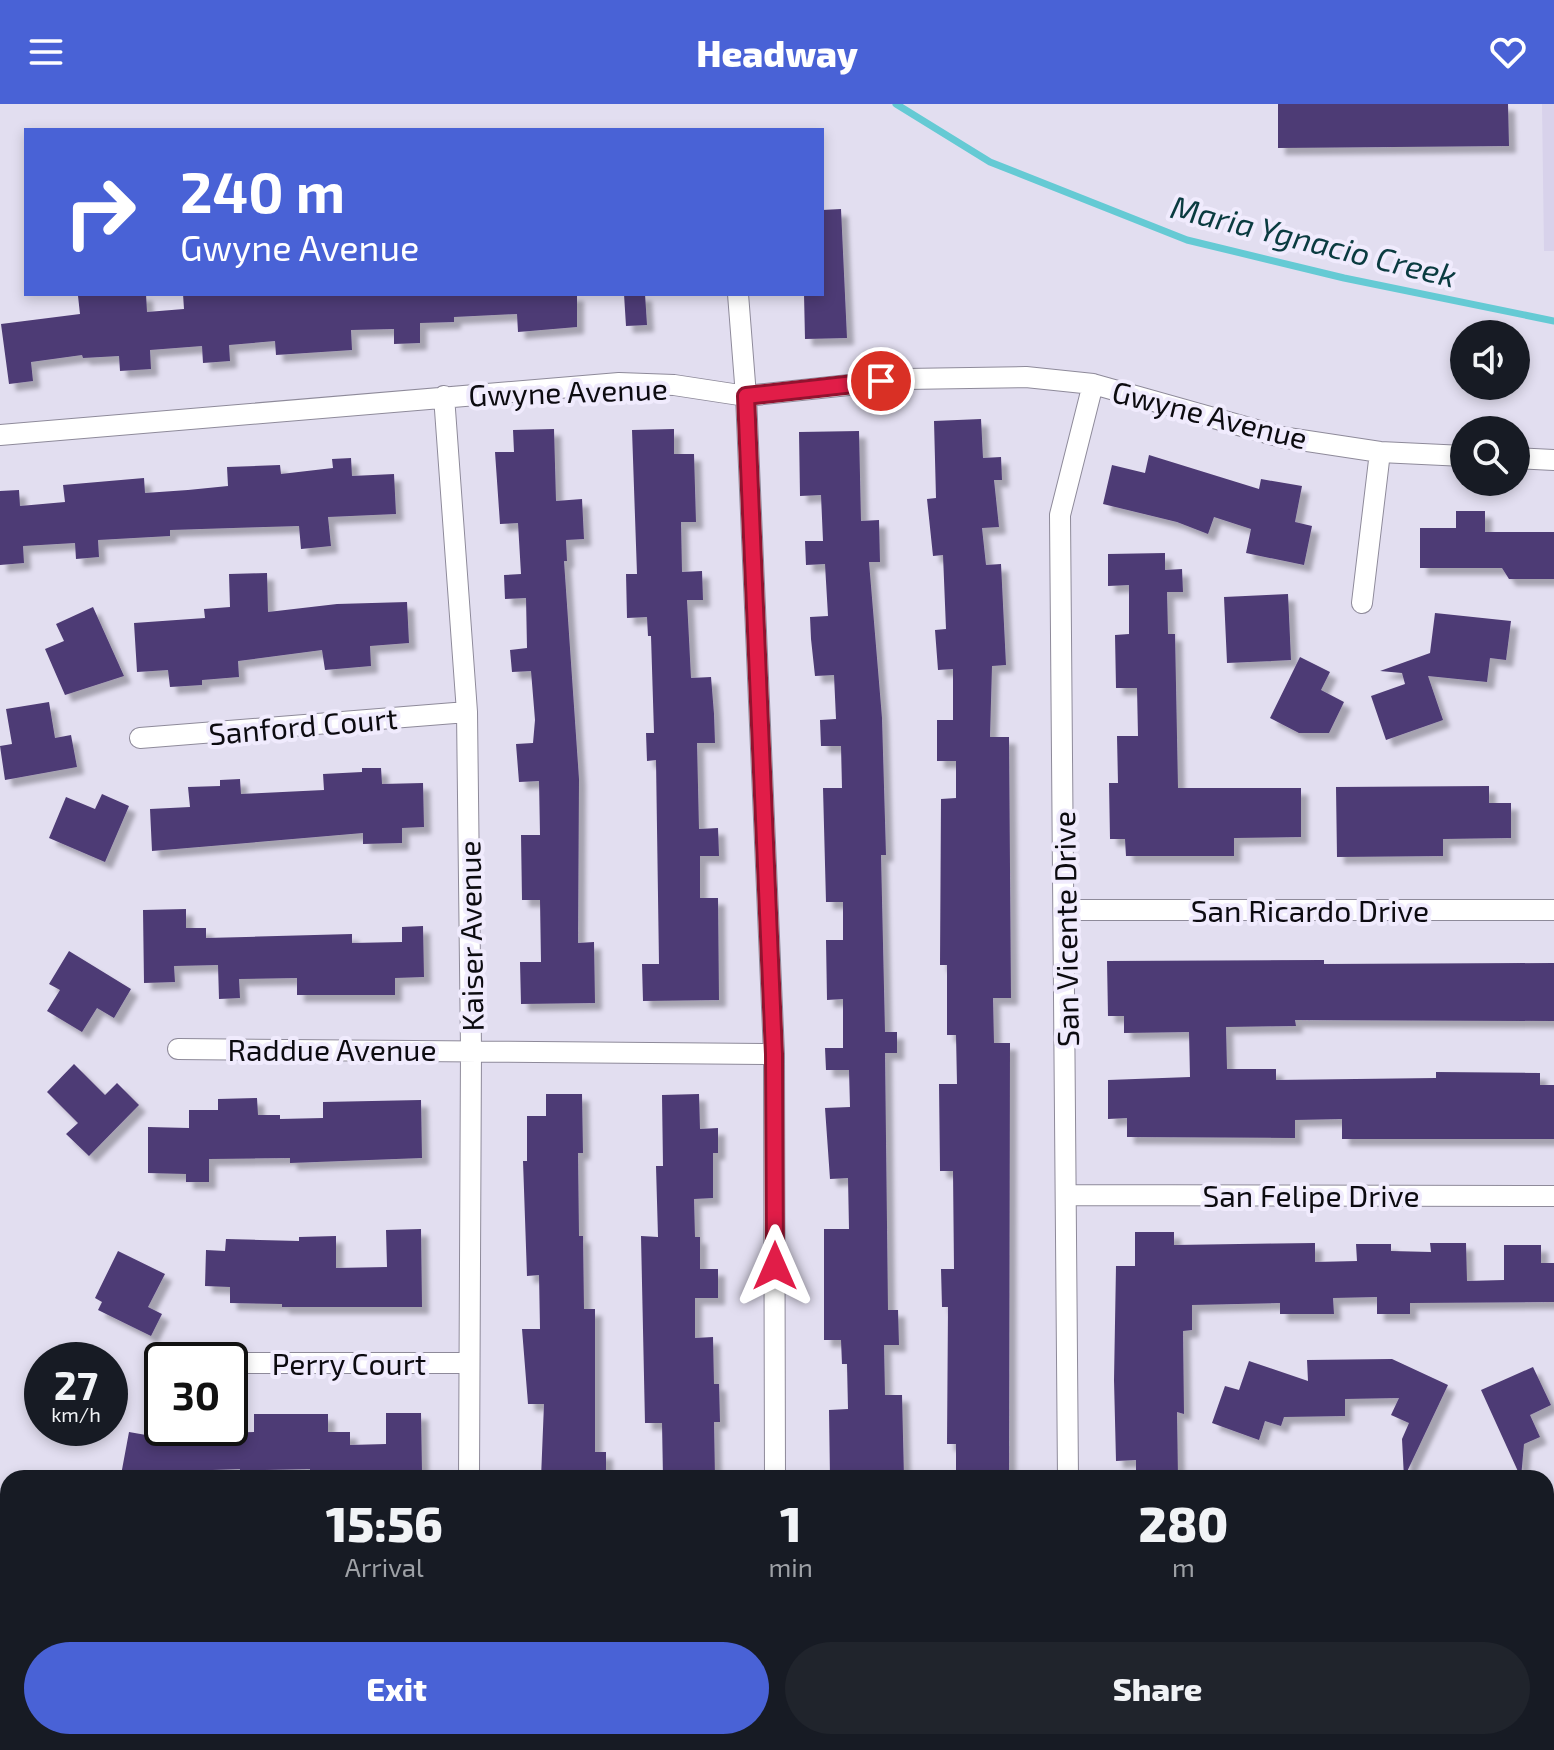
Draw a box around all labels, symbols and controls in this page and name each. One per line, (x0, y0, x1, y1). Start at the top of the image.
icon: menu (24, 30, 68, 74)
icon: heart (1486, 30, 1530, 74)
text: Headway (696, 31, 858, 74)
text: 240 m (180, 157, 345, 224)
icon: right (48, 160, 152, 264)
water label: Maria Ygnacio Creek (1167, 186, 1461, 295)
text: Gwyne Avenue (180, 225, 419, 268)
map controls (1450, 320, 1530, 496)
button: sound (1450, 320, 1530, 400)
pin (847, 347, 915, 415)
icon: arrive (859, 359, 903, 403)
street label: Gwyne Avenue (468, 370, 668, 412)
street label: Gwyne Avenue (1109, 372, 1311, 456)
button: search (1450, 416, 1530, 496)
street label: Sanford Court (207, 699, 399, 751)
street label: San Vicente Drive (1045, 811, 1085, 1047)
street label: Kaiser Avenue (450, 840, 490, 1032)
street label: San Ricardo Drive (1191, 892, 1429, 928)
street label: Raddue Avenue (227, 1031, 437, 1067)
street label: San Felipe Drive (1203, 1177, 1420, 1213)
position arrow (733, 1224, 817, 1308)
speed limit sign: 30 (144, 1342, 248, 1446)
street label: Perry Court (272, 1345, 426, 1381)
text: 27 (54, 1360, 98, 1408)
text: km/h (51, 1402, 101, 1426)
text: 15:56 (326, 1494, 443, 1552)
text: 1 (780, 1494, 802, 1552)
text: 280 (1139, 1494, 1228, 1552)
text: Arrival (345, 1551, 424, 1582)
text: min (769, 1551, 813, 1582)
text: m (1172, 1551, 1195, 1582)
button: Exit (24, 1642, 769, 1734)
button: Share (785, 1642, 1530, 1734)

